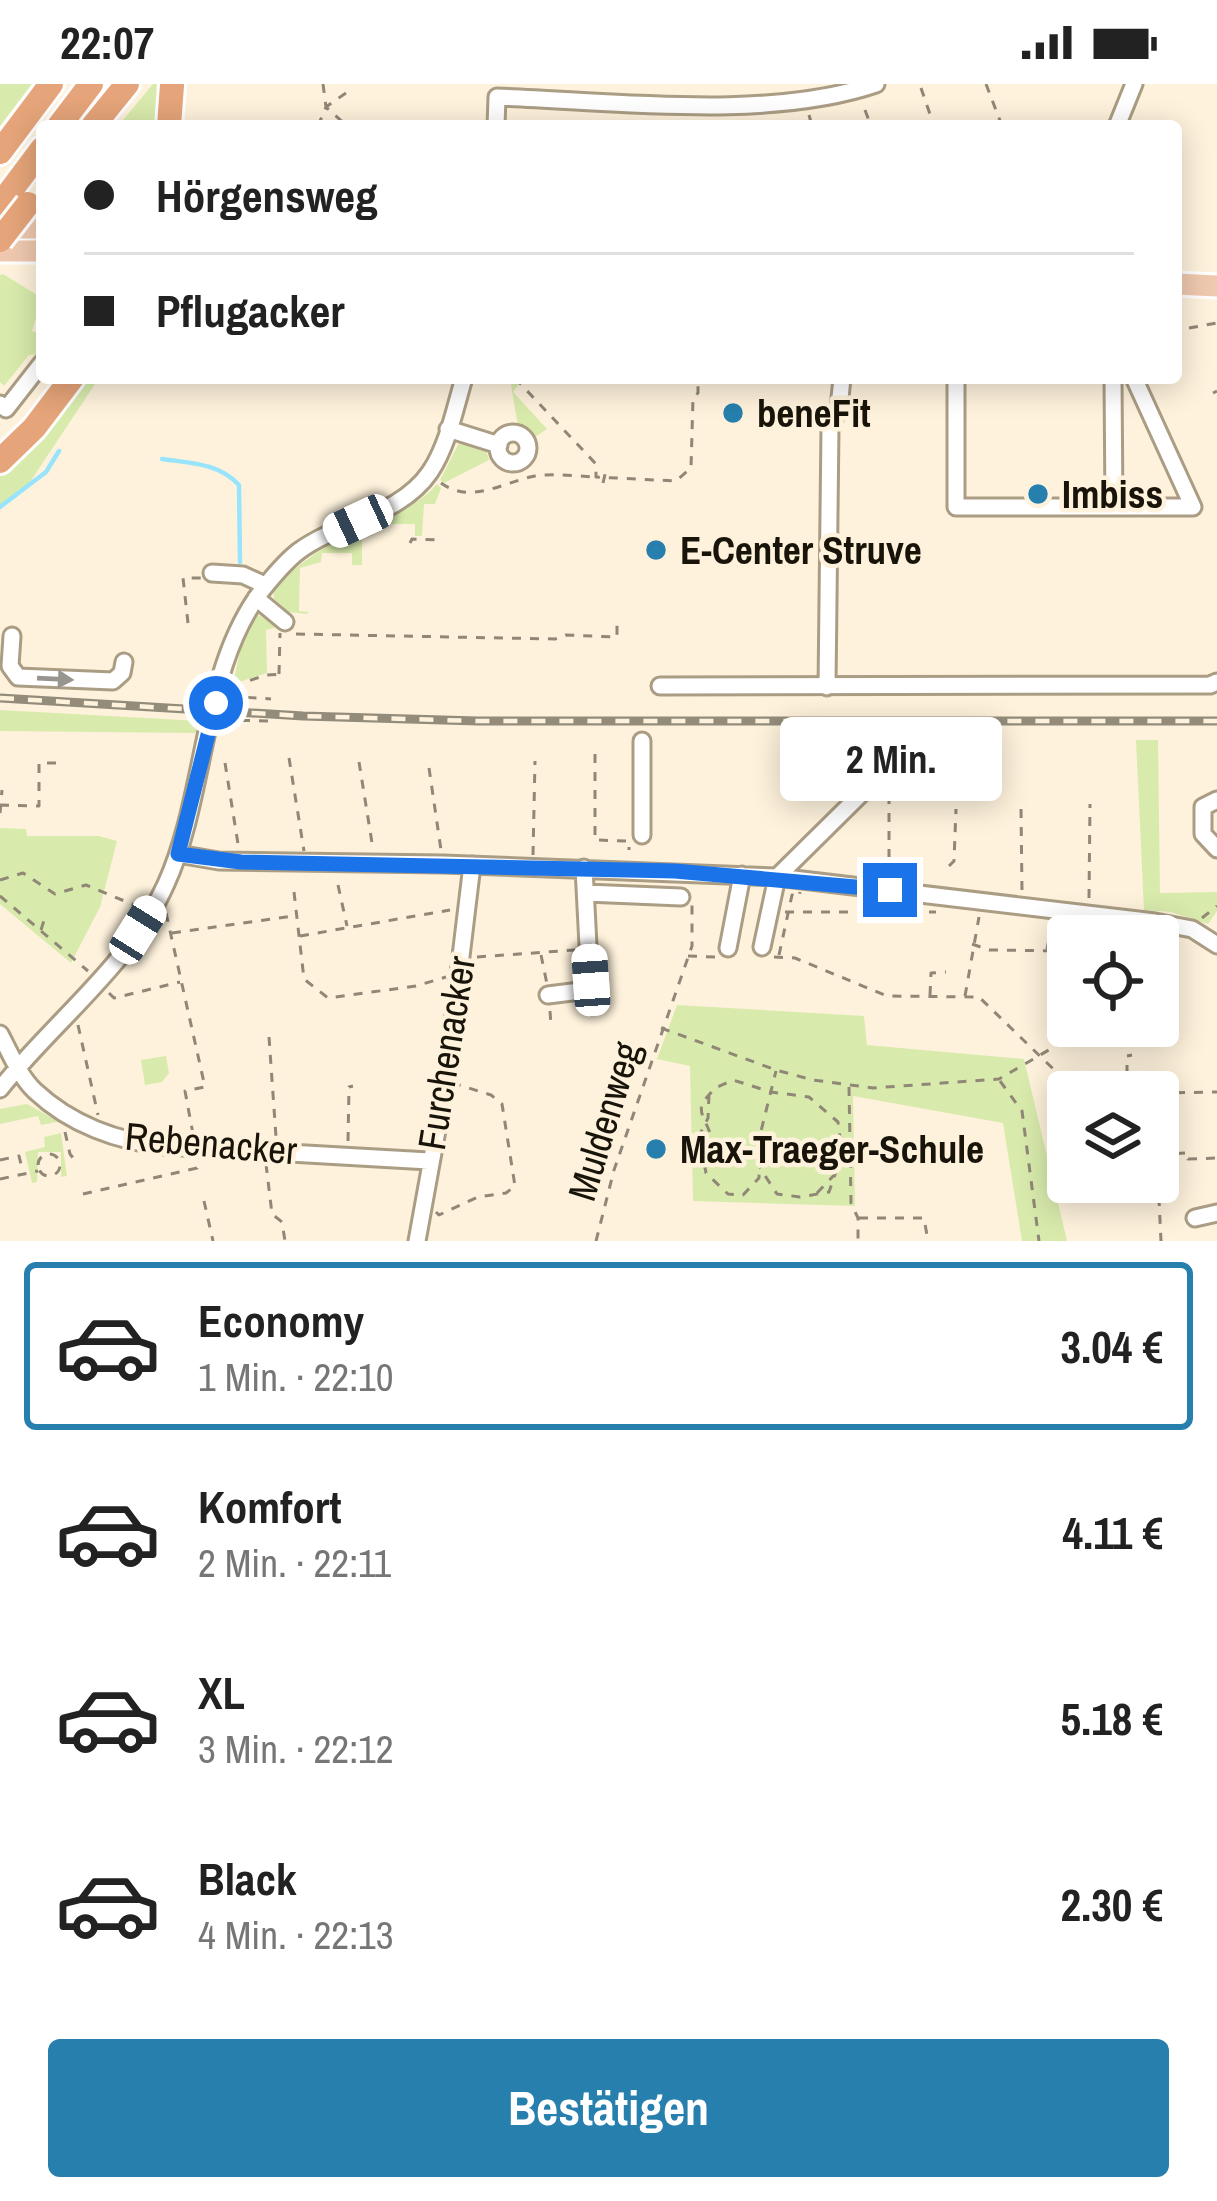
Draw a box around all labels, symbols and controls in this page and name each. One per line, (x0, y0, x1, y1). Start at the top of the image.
text: 22:07 (60, 12, 154, 73)
text: Hörgensweg (156, 165, 377, 226)
text: Pflugacker (156, 280, 345, 341)
place label: beneFit (757, 387, 871, 439)
marker: beneFit (720, 400, 746, 426)
place label: Imbiss (1062, 468, 1163, 520)
marker: Imbiss (1025, 481, 1051, 507)
car (318, 489, 398, 553)
place label: E-Center Struve (680, 524, 922, 576)
marker: E-Center Struve (643, 537, 669, 563)
one-way arrow (37, 670, 75, 689)
route start (189, 676, 243, 730)
callout: 2 Min. (779, 716, 1001, 800)
text: 2 Min. (846, 733, 936, 785)
route end (863, 863, 917, 917)
car (104, 890, 172, 970)
map controls (1047, 915, 1179, 1203)
button: locate (1047, 915, 1179, 1047)
car (571, 943, 611, 1017)
street label: Furchenacker (405, 952, 487, 1154)
street label: Muldenweg (555, 1035, 653, 1207)
button: layers (1047, 1071, 1179, 1203)
street label: Rebenacker (123, 1110, 299, 1176)
place label: Max-Traeger-Schule (680, 1123, 984, 1175)
marker: Max-Traeger-Schule (643, 1136, 669, 1162)
text: Economy (198, 1290, 364, 1351)
icon: car (54, 1292, 162, 1400)
text: 3.04 € (1060, 1316, 1163, 1377)
text: 1 Min. · 22:10 (198, 1351, 394, 1403)
text: Komfort (198, 1476, 341, 1537)
icon: car (54, 1478, 162, 1586)
text: 4.11 € (1062, 1502, 1163, 1563)
text: 2 Min. · 22:11 (198, 1537, 391, 1589)
text: XL (198, 1662, 245, 1723)
icon: car (54, 1664, 162, 1772)
text: 5.18 € (1060, 1688, 1163, 1749)
text: 3 Min. · 22:12 (198, 1723, 394, 1775)
text: Black (198, 1848, 296, 1909)
icon: car (54, 1850, 162, 1958)
text: 2.30 € (1060, 1874, 1163, 1935)
text: 4 Min. · 22:13 (198, 1909, 394, 1961)
button: Bestätigen (48, 2039, 1169, 2177)

